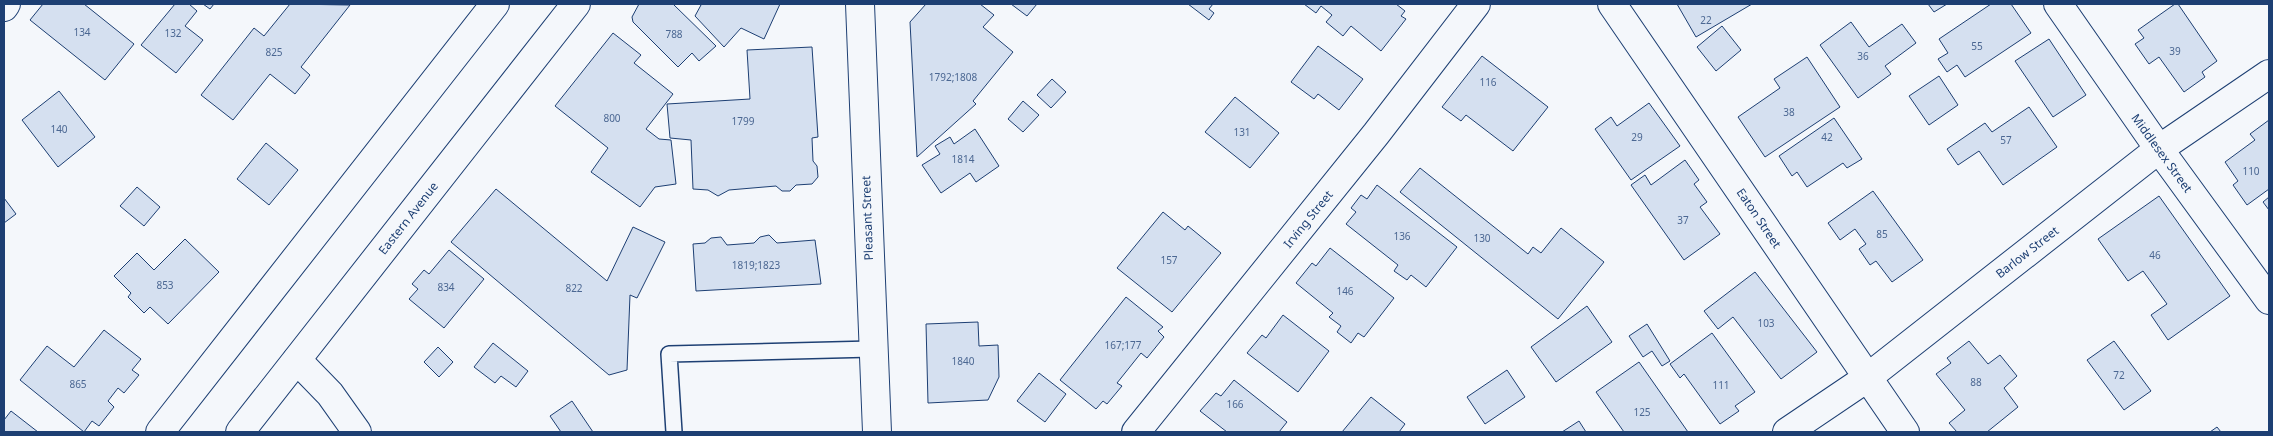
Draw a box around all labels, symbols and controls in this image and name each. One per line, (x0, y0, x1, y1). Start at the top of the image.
house number: 22 (1700, 13, 1712, 27)
house number: 134 (73, 25, 91, 39)
house number: 132 (164, 26, 182, 40)
house number: 788 (665, 27, 683, 41)
house number: 55 (1971, 39, 1983, 53)
house number: 39 (2169, 44, 2181, 58)
house number: 825 (265, 45, 283, 59)
house number: 36 (1857, 49, 1869, 63)
house number: 1792;1808 (929, 70, 977, 84)
house number: 116 (1479, 75, 1497, 89)
house number: 38 (1783, 105, 1795, 119)
street label: Middlesex Street (2128, 110, 2197, 196)
house number: 800 (603, 111, 621, 125)
house number: 1799 (732, 114, 755, 128)
house number: 140 (50, 122, 68, 136)
house number: 131 (1233, 125, 1251, 139)
house number: 29 (1631, 130, 1643, 144)
house number: 42 (1821, 130, 1833, 144)
house number: 57 (2000, 133, 2012, 147)
house number: 1814 (952, 152, 975, 166)
house number: 110 (2242, 164, 2260, 178)
street label: Pleasant Street (857, 175, 877, 261)
street label: Eastern Avenue (374, 178, 442, 258)
street label: Eaton Street (1733, 185, 1786, 252)
street label: Irving Street (1279, 186, 1337, 251)
house number: 37 (1677, 213, 1689, 227)
street label: Barlow Street (1992, 222, 2063, 282)
house number: 85 (1876, 227, 1888, 241)
house number: 136 (1393, 229, 1411, 243)
house number: 130 (1473, 231, 1491, 245)
house number: 46 (2149, 248, 2161, 262)
house number: 157 (1160, 253, 1178, 267)
house number: 1819;1823 (732, 258, 780, 272)
house number: 853 (156, 278, 174, 292)
house number: 834 (437, 280, 455, 294)
house number: 822 (565, 281, 583, 295)
house number: 146 (1336, 284, 1354, 298)
house number: 103 (1757, 316, 1775, 330)
house number: 167;177 (1105, 338, 1142, 352)
house number: 1840 (952, 354, 975, 368)
house number: 72 (2113, 368, 2125, 382)
house number: 88 (1970, 375, 1982, 389)
house number: 865 (69, 377, 87, 391)
house number: 111 (1712, 378, 1730, 392)
house number: 166 (1226, 397, 1244, 411)
house number: 125 (1633, 405, 1651, 419)

